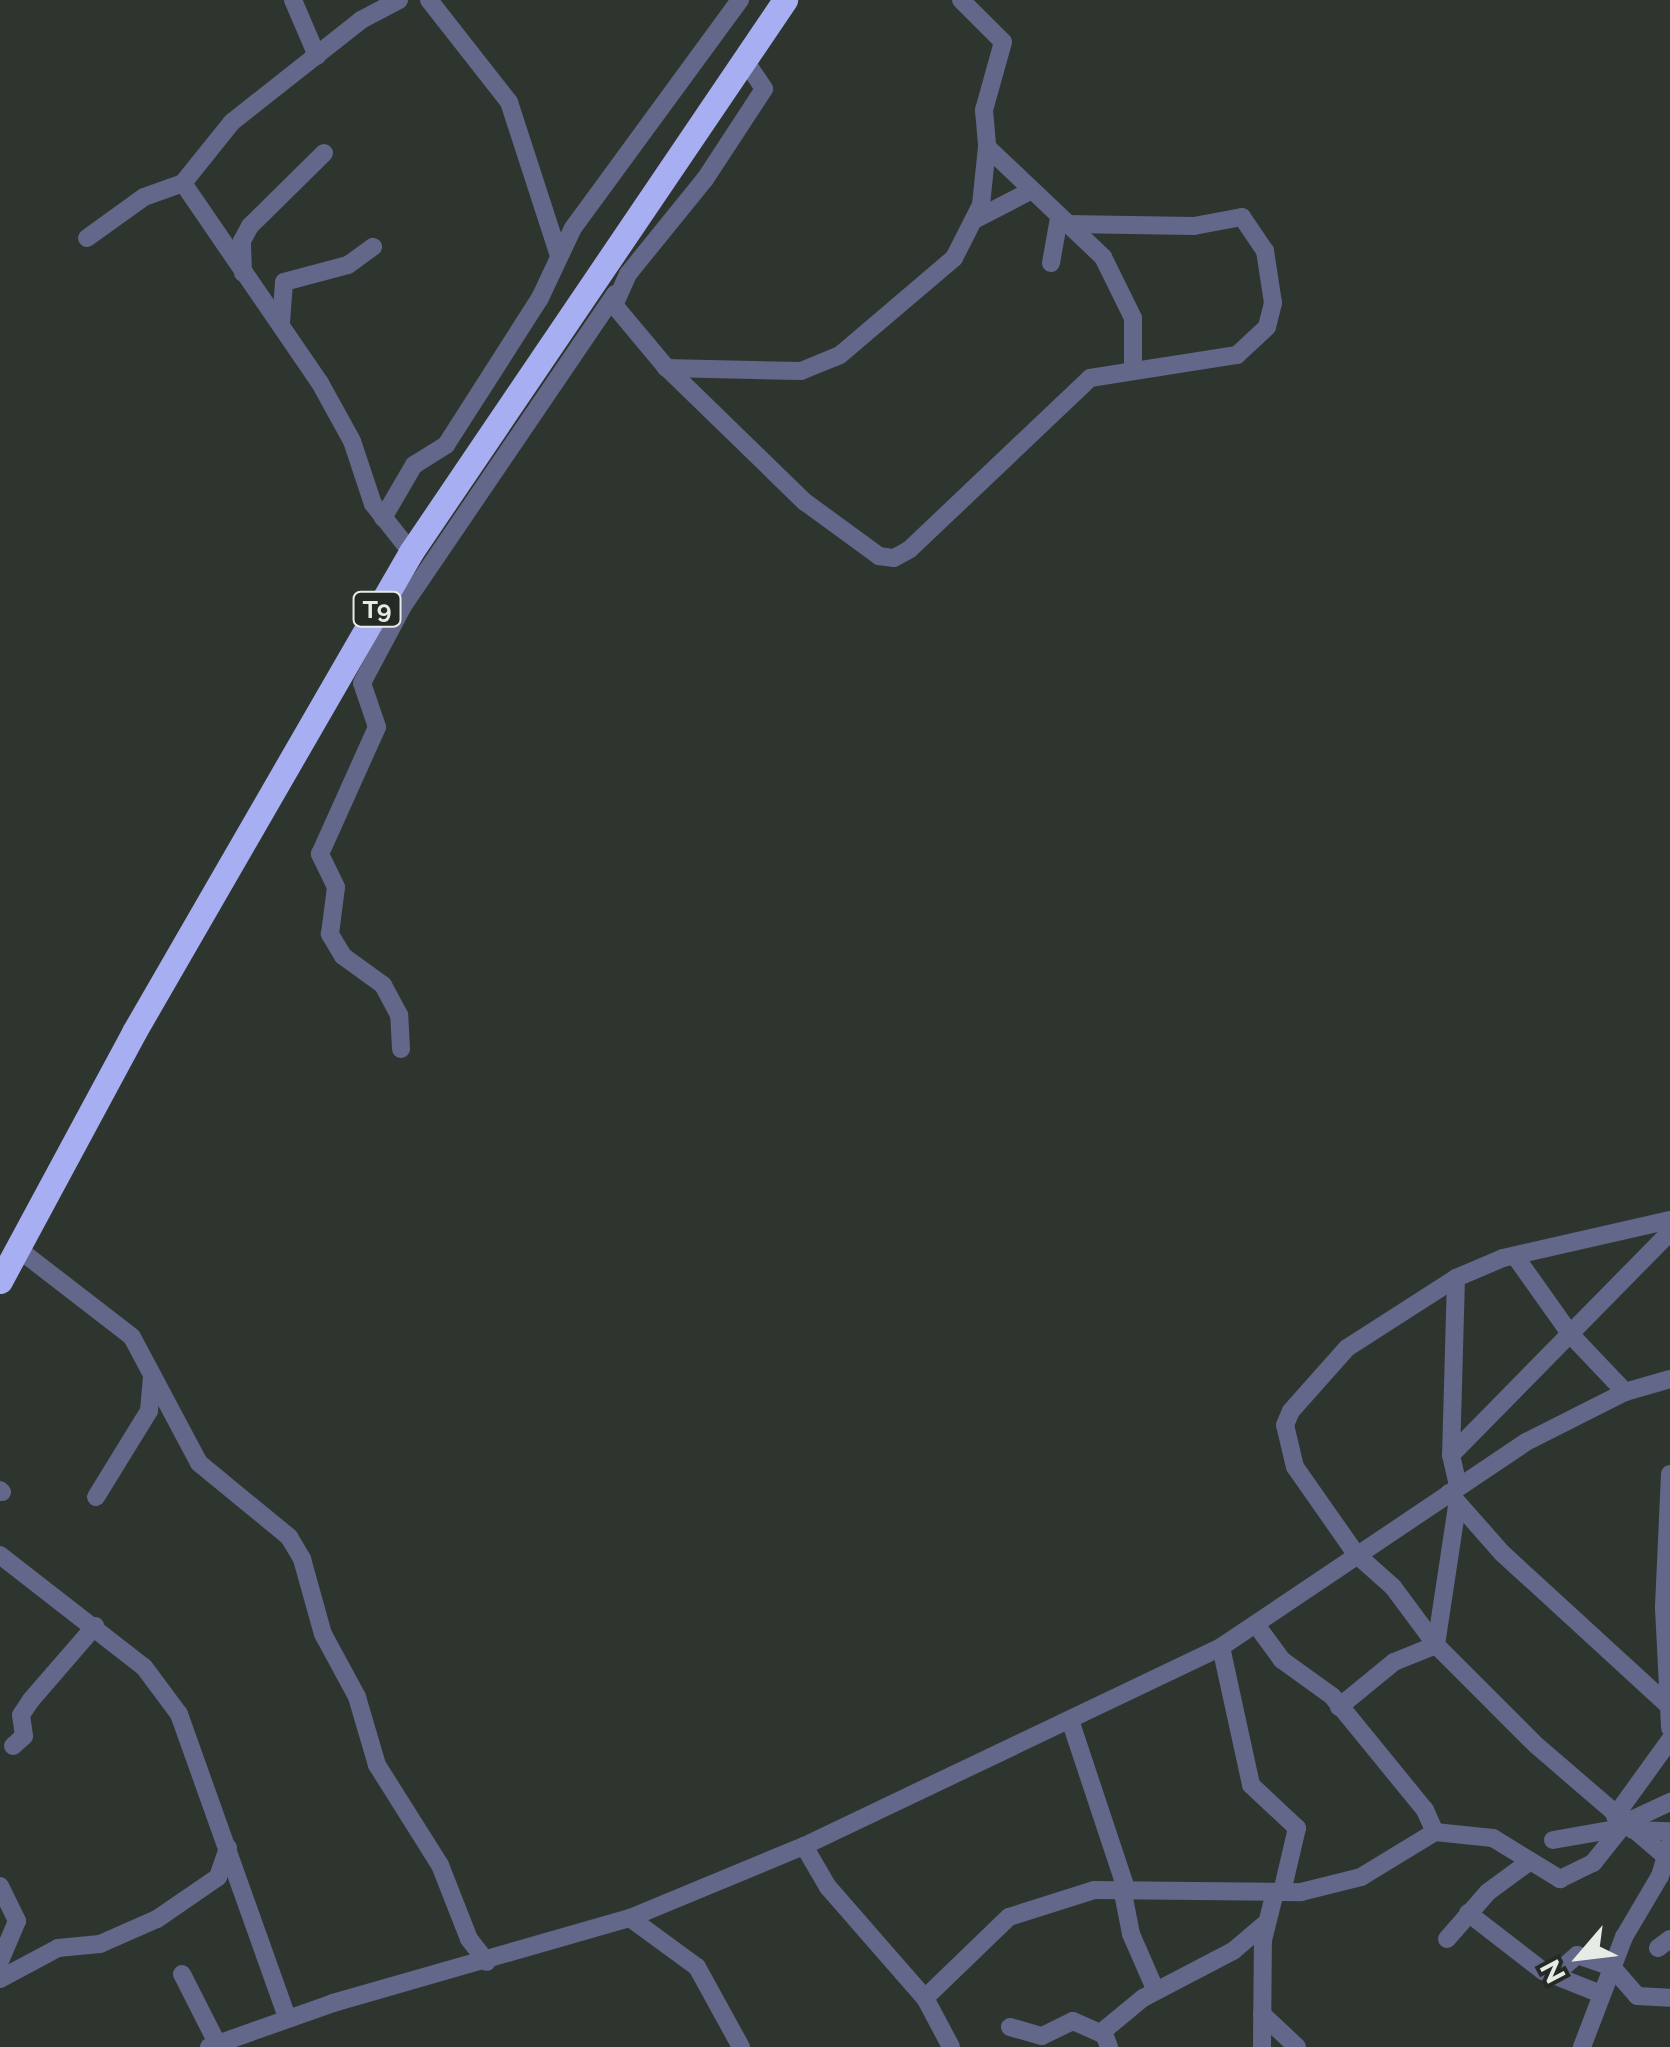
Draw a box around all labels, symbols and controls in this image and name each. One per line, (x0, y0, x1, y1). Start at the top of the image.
road number: T9 (352, 589, 402, 629)
north arrow (1530, 1907, 1630, 2007)
text: N (1533, 1954, 1573, 1989)

